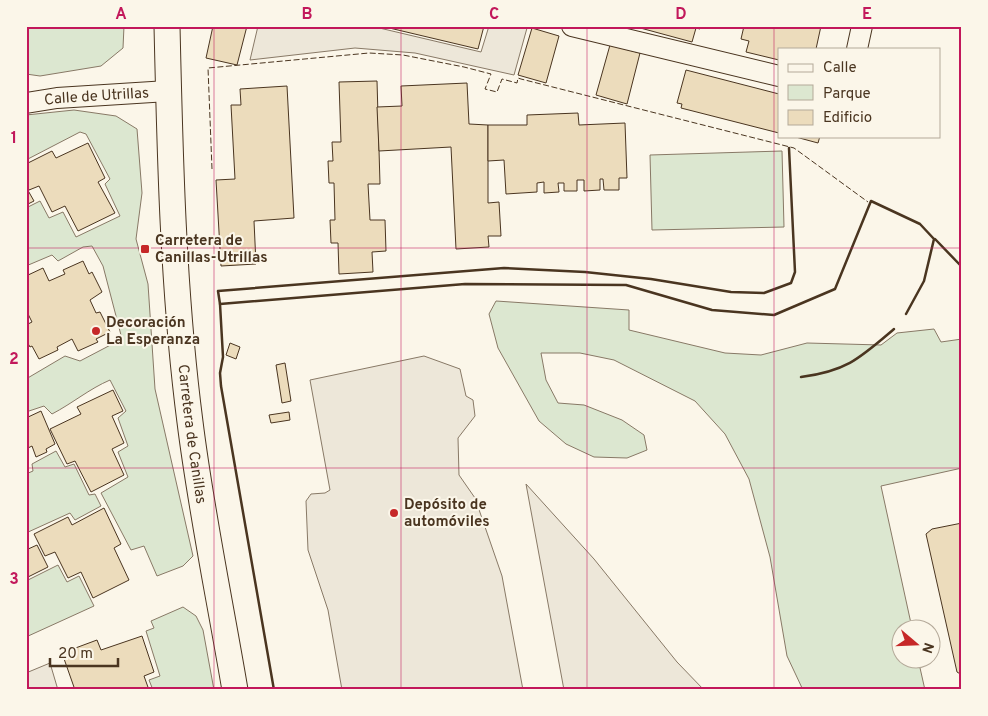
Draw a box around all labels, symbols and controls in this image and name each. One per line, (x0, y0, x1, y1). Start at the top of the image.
text: A (115, 5, 127, 25)
text: B (301, 5, 313, 25)
text: C (489, 5, 499, 25)
text: D (675, 5, 687, 25)
text: E (862, 5, 872, 25)
legend (778, 48, 940, 138)
text: Calle (823, 59, 857, 78)
street label: Calle de Utrillas (43, 84, 150, 111)
text: Parque (823, 85, 871, 104)
text: Edificio (823, 109, 872, 128)
text: 1 (11, 129, 17, 149)
place label: Carretera de Canillas-Utrillas (155, 232, 268, 268)
marker: Carretera de Canillas-Utrillas (139, 243, 151, 255)
place label: Decoración La Esperanza (106, 314, 200, 350)
marker: Decoración La Esperanza (90, 325, 102, 337)
text: 2 (9, 350, 19, 370)
street label: Carretera de Canillas (172, 363, 210, 505)
place label: Depósito de automóviles (404, 496, 490, 532)
marker: Depósito de automóviles (388, 507, 400, 519)
text: 3 (9, 570, 19, 590)
north arrow (890, 618, 940, 668)
scale bar (50, 636, 118, 668)
text: N (917, 640, 937, 655)
text: 20 m (58, 645, 93, 664)

